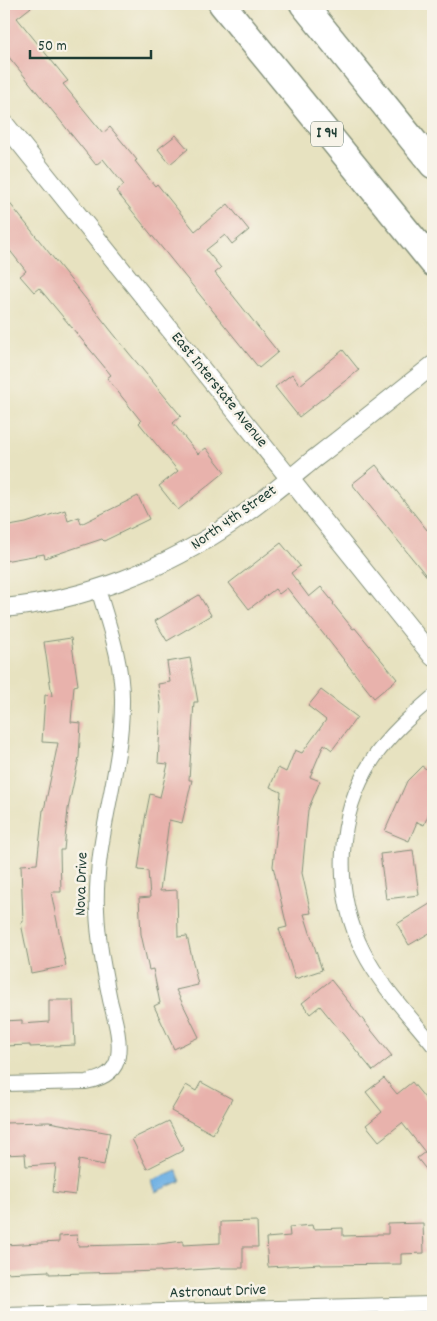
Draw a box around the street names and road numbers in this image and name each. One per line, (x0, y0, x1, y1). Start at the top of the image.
road number: I 94 (311, 122, 343, 146)
street label: East Interstate Avenue (165, 327, 273, 453)
street label: North 4th Street (186, 480, 282, 556)
street label: Nova Drive (69, 852, 95, 916)
street label: Astronaut Drive (169, 1279, 267, 1305)

